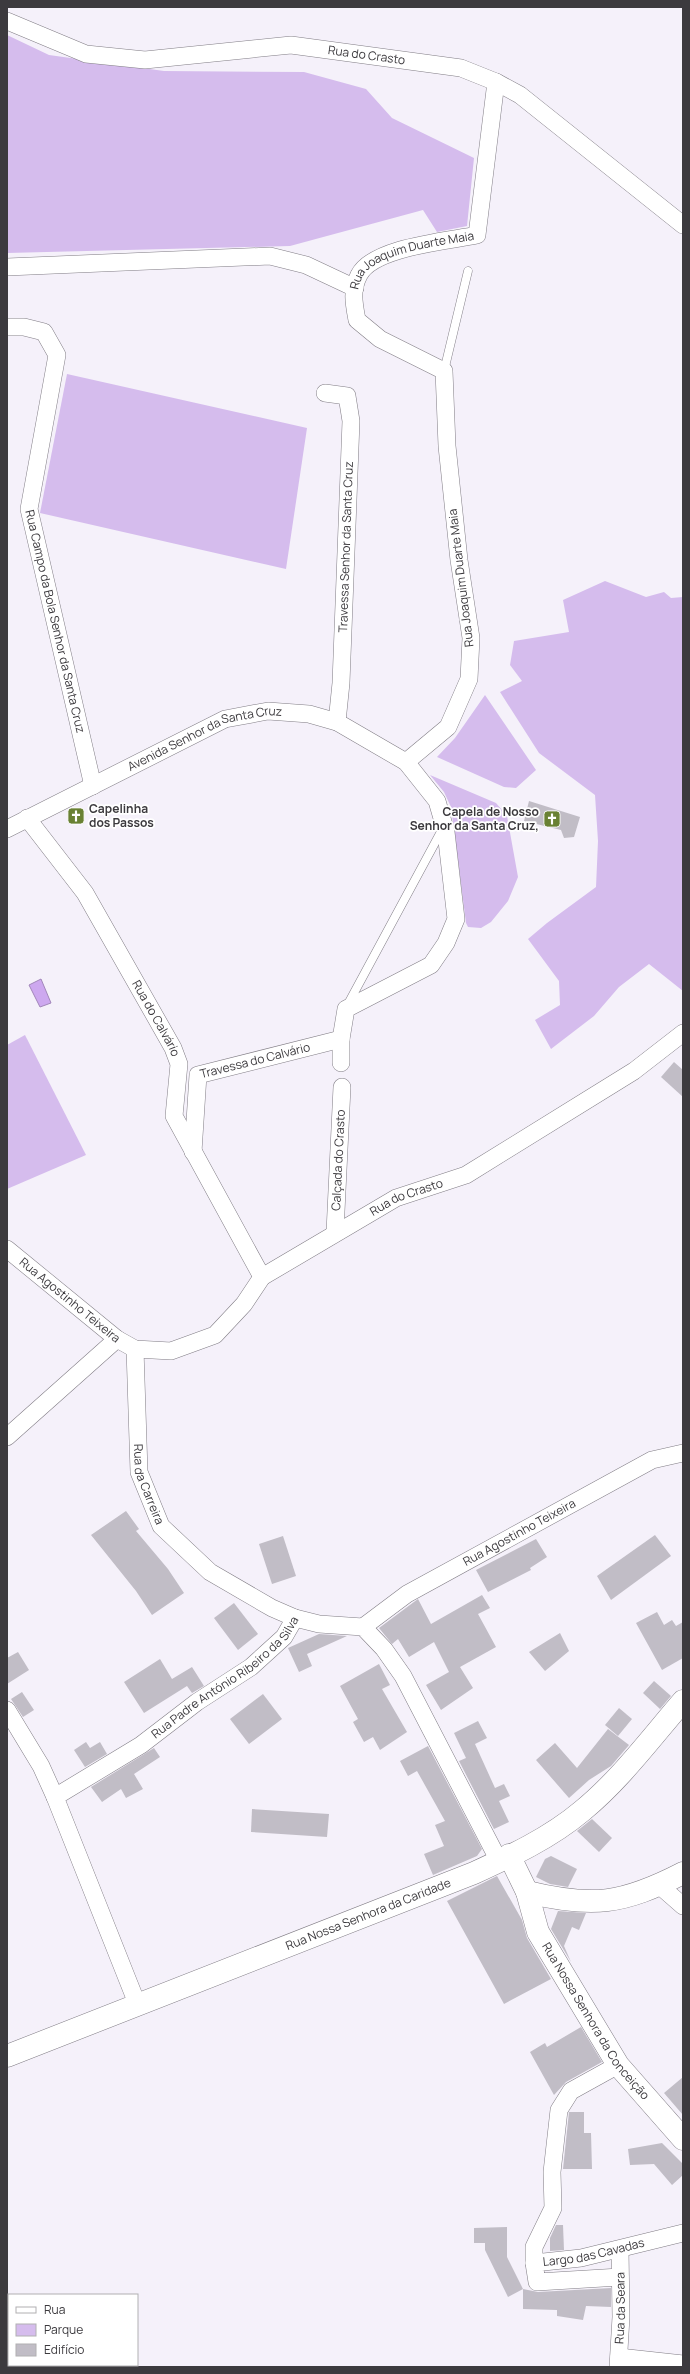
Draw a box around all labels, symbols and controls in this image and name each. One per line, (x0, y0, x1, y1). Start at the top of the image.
street label: Rua do Crasto (327, 41, 406, 68)
street label: Rua Joaquim Duarte Maia (345, 227, 475, 291)
street label: Travessa Senhor da Santa Cruz (334, 461, 357, 633)
street label: Rua Campo da Bola Senhor da Santa Cruz (21, 508, 89, 735)
street label: Rua Joaquim Duarte Maia (444, 508, 477, 648)
street label: Avenida Senhor da Santa Cruz (124, 702, 283, 775)
place label: Capelinha dos Passos (89, 800, 154, 831)
place label: Capela de Nosso Senhor da Santa Cruz, (410, 803, 539, 834)
church icon: Capelinha dos Passos (66, 806, 86, 826)
church icon: Capela de Nosso Senhor da Santa Cruz, (542, 809, 562, 829)
street label: Rua do Calvário (128, 977, 184, 1059)
street label: Travessa do Calvário (198, 1038, 312, 1082)
street label: Calçada do Crasto (327, 1109, 349, 1211)
street label: Rua do Crasto (366, 1174, 445, 1220)
street label: Rua Agostinho Teixeira (16, 1253, 124, 1346)
street label: Rua da Carreira (130, 1443, 169, 1527)
street label: Rua Agostinho Teixeira (460, 1494, 578, 1570)
street label: Rua Padre António Ribeiro da Silva (148, 1613, 302, 1742)
street label: Rua Nossa Senhora da Caridade (283, 1874, 453, 1954)
street label: Rua Nossa Senhora da Conceição (538, 1939, 654, 2103)
street label: Largo das Cavadas (542, 2234, 646, 2270)
street label: Rua da Seara (610, 2272, 629, 2344)
legend (8, 2294, 138, 2366)
text: Rua (44, 2301, 65, 2318)
text: Parque (44, 2321, 83, 2338)
text: Edifício (44, 2341, 84, 2358)

